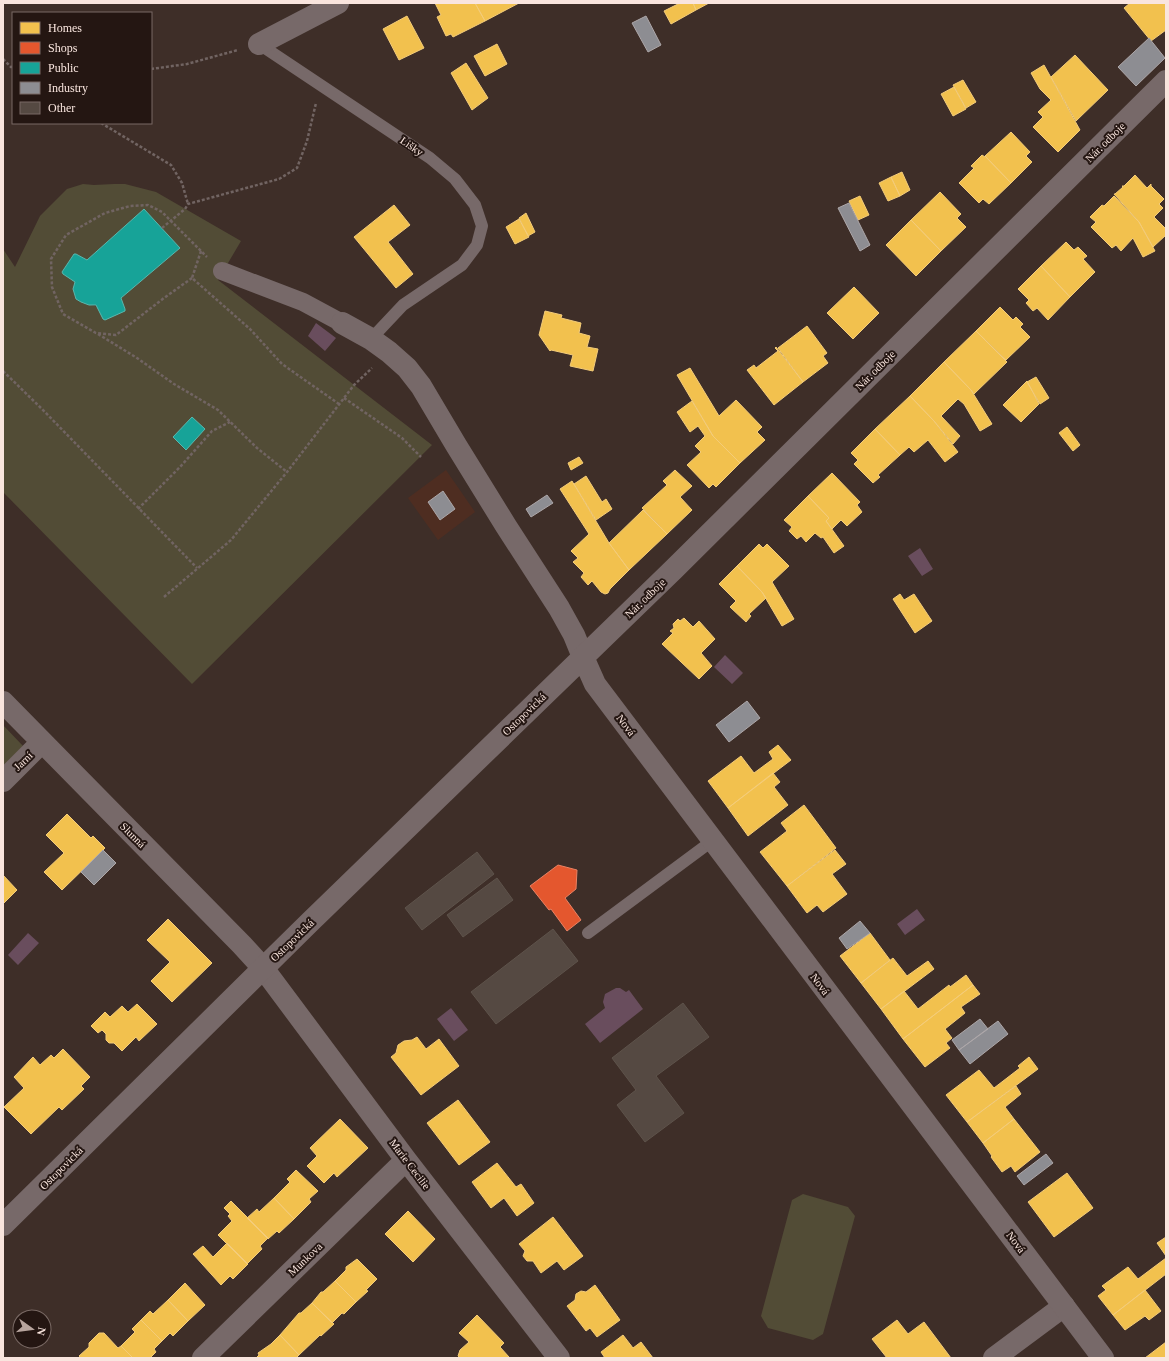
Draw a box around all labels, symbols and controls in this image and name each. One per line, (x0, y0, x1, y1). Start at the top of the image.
legend (12, 12, 152, 124)
text: Homes (48, 21, 82, 35)
text: Shops (48, 41, 78, 55)
text: Public (48, 61, 79, 75)
text: Industry (48, 81, 88, 95)
text: Other (48, 101, 75, 115)
street label: Nár. odboje (1083, 120, 1127, 164)
street label: Lišky (398, 134, 426, 158)
street label: Nár. odboje (853, 348, 897, 392)
street label: Nár. odboje (622, 576, 668, 620)
street label: Ostopovická (500, 690, 548, 738)
street label: Nová (614, 712, 638, 738)
street label: Jarní (11, 749, 35, 773)
street label: Slunná (118, 820, 148, 850)
street label: Ostopovická (268, 916, 316, 964)
street label: Nová (808, 971, 832, 997)
street label: Marie Cecilie (387, 1136, 433, 1192)
street label: Ostopovická (37, 1144, 85, 1192)
street label: Nová (1004, 1229, 1028, 1255)
street label: Munkova (286, 1240, 324, 1278)
north arrow (12, 1309, 52, 1349)
text: N (35, 1326, 48, 1337)

